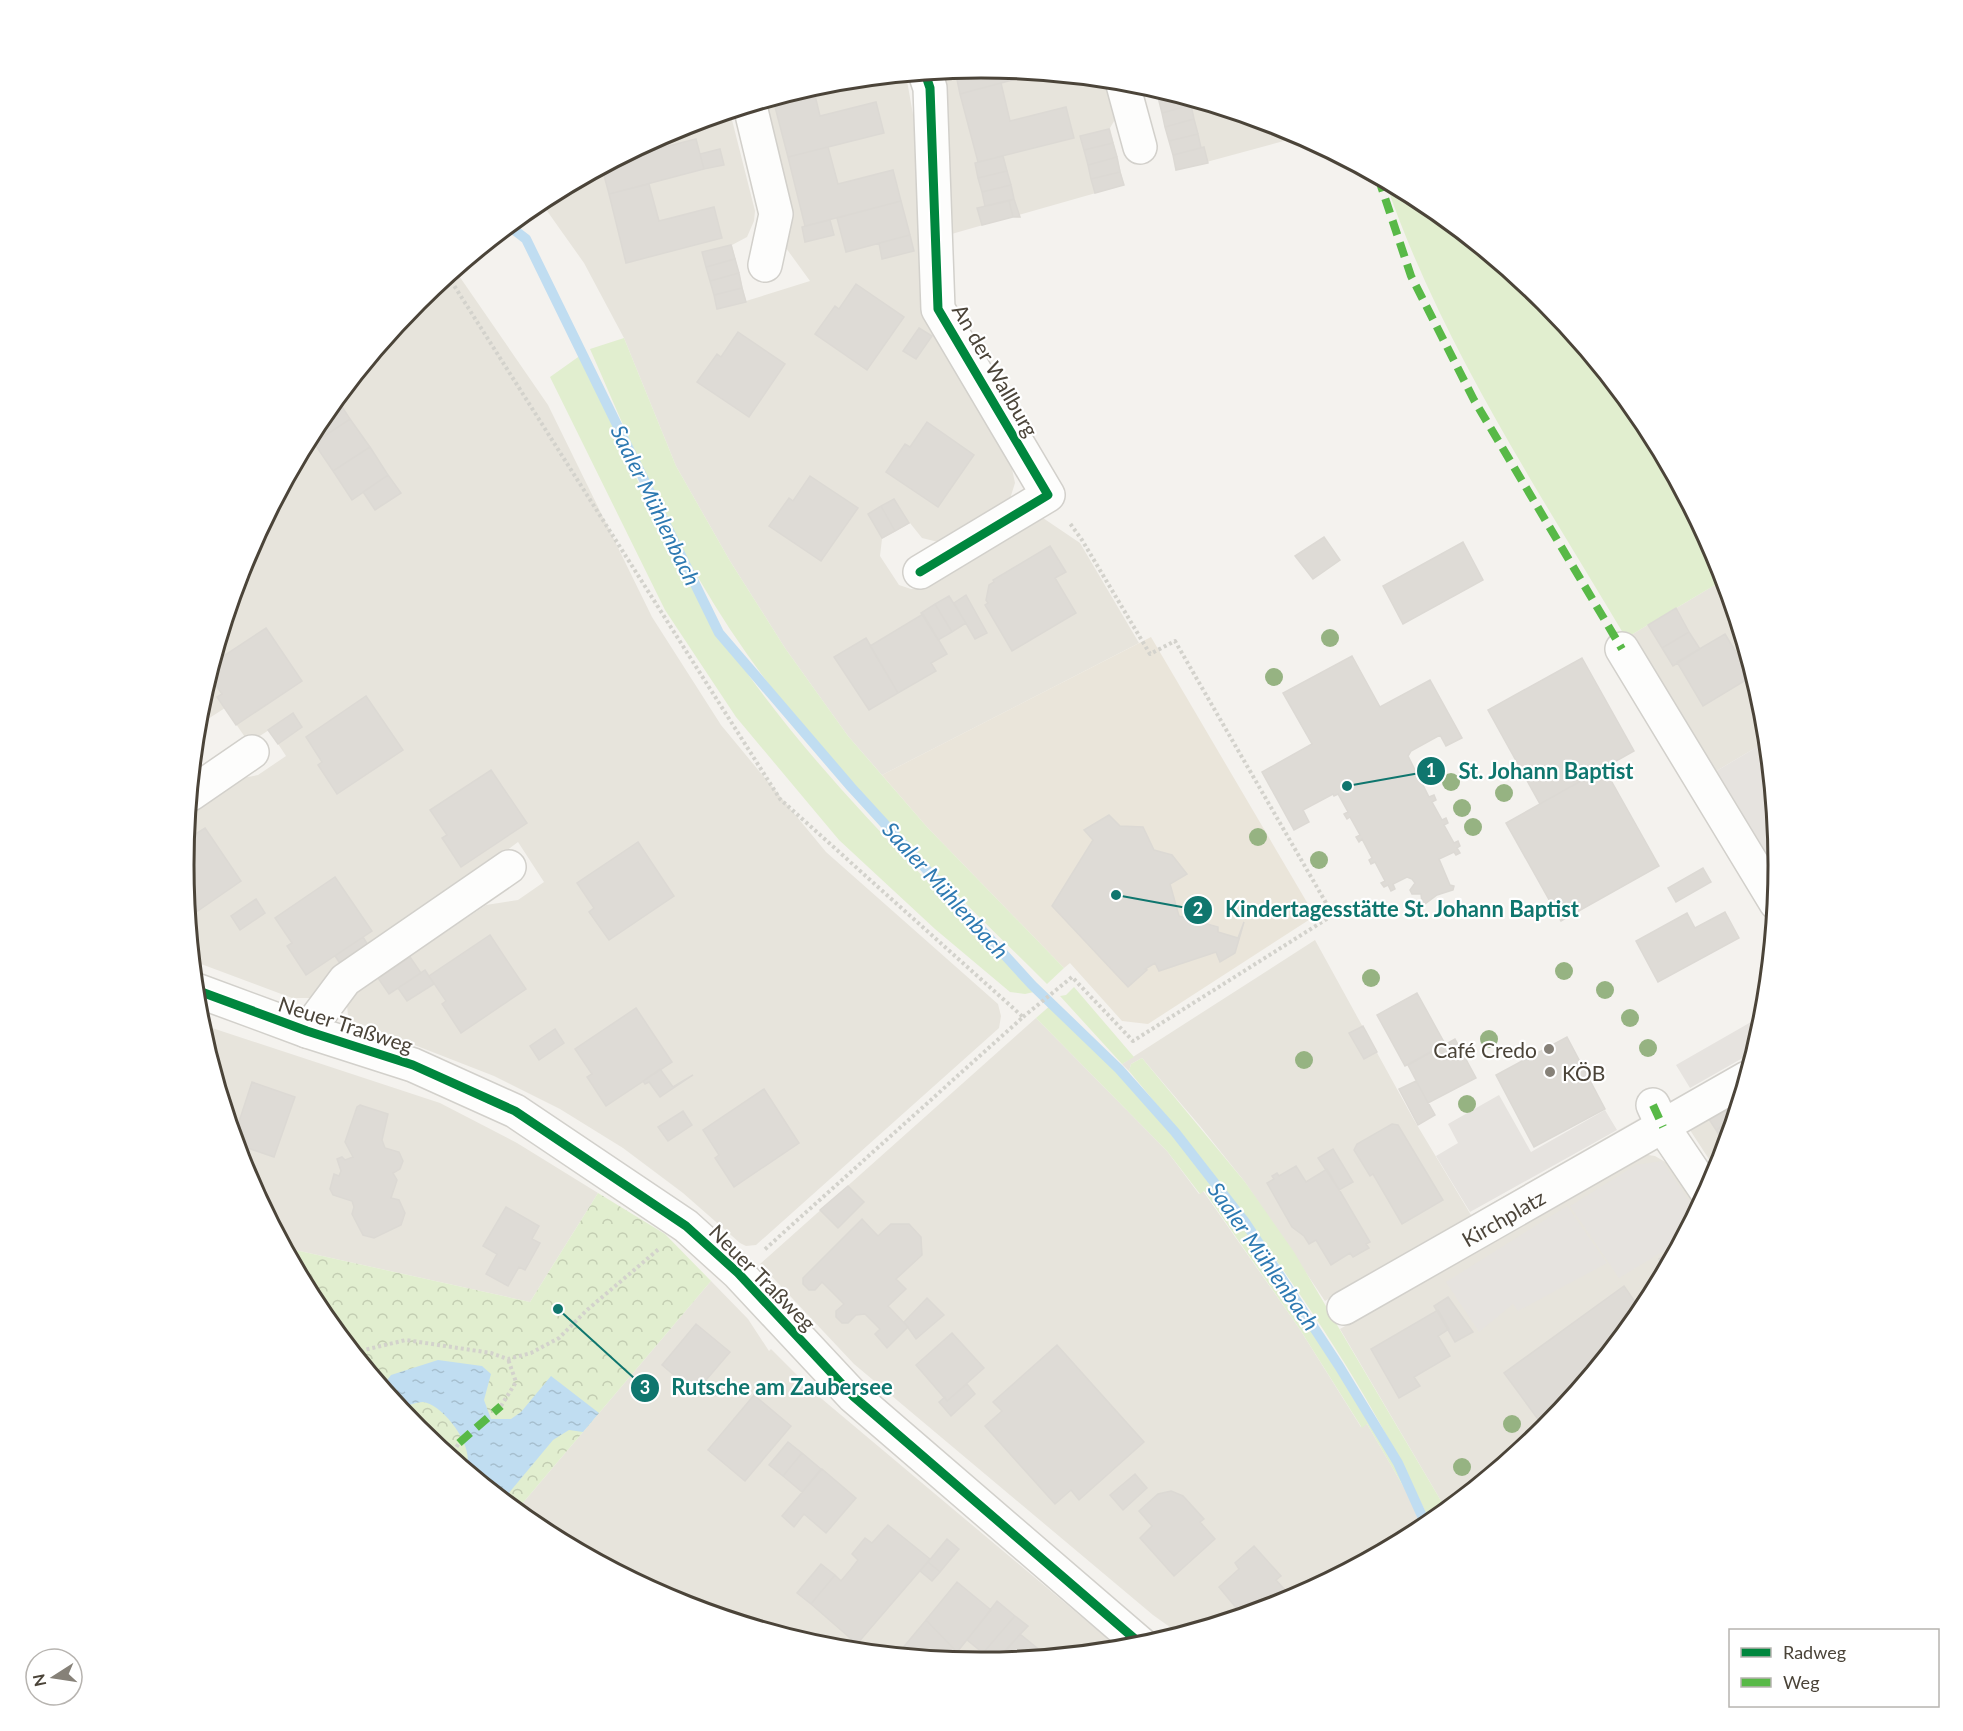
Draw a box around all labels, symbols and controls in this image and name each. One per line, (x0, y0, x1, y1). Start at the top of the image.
street label: An der Wallburg (948, 299, 1044, 441)
water label: Saaler Mühlenbach (605, 420, 707, 590)
callout: St. Johann Baptist (1416, 751, 1646, 791)
text: St. Johann Baptist (1459, 757, 1634, 784)
text: 1 (1426, 759, 1436, 781)
water label: Saaler Mühlenbach (877, 816, 1015, 964)
callout: Kindertagesstätte St. Johann Baptist (1183, 890, 1592, 930)
text: Kindertagesstätte St. Johann Baptist (1225, 895, 1580, 922)
text: 2 (1193, 898, 1203, 920)
street label: Neuer Traßweg (276, 990, 416, 1058)
place label: Café Credo (1433, 1037, 1537, 1062)
marker: Café Credo (1542, 1042, 1556, 1056)
place label: KÖB (1562, 1060, 1605, 1085)
marker: KÖB (1543, 1065, 1557, 1079)
water label: Saaler Mühlenbach (1203, 1177, 1325, 1335)
street label: Kirchplatz (1457, 1184, 1549, 1251)
street label: Neuer Traßweg (705, 1219, 821, 1335)
callout: Rutsche am Zaubersee (630, 1368, 905, 1408)
text: Rutsche am Zaubersee (671, 1373, 893, 1400)
text: 3 (640, 1376, 650, 1398)
legend (1729, 1629, 1939, 1707)
text: Radweg (1783, 1641, 1846, 1663)
north arrow (24, 1647, 84, 1707)
text: Weg (1783, 1671, 1820, 1693)
text: N (28, 1672, 49, 1688)

